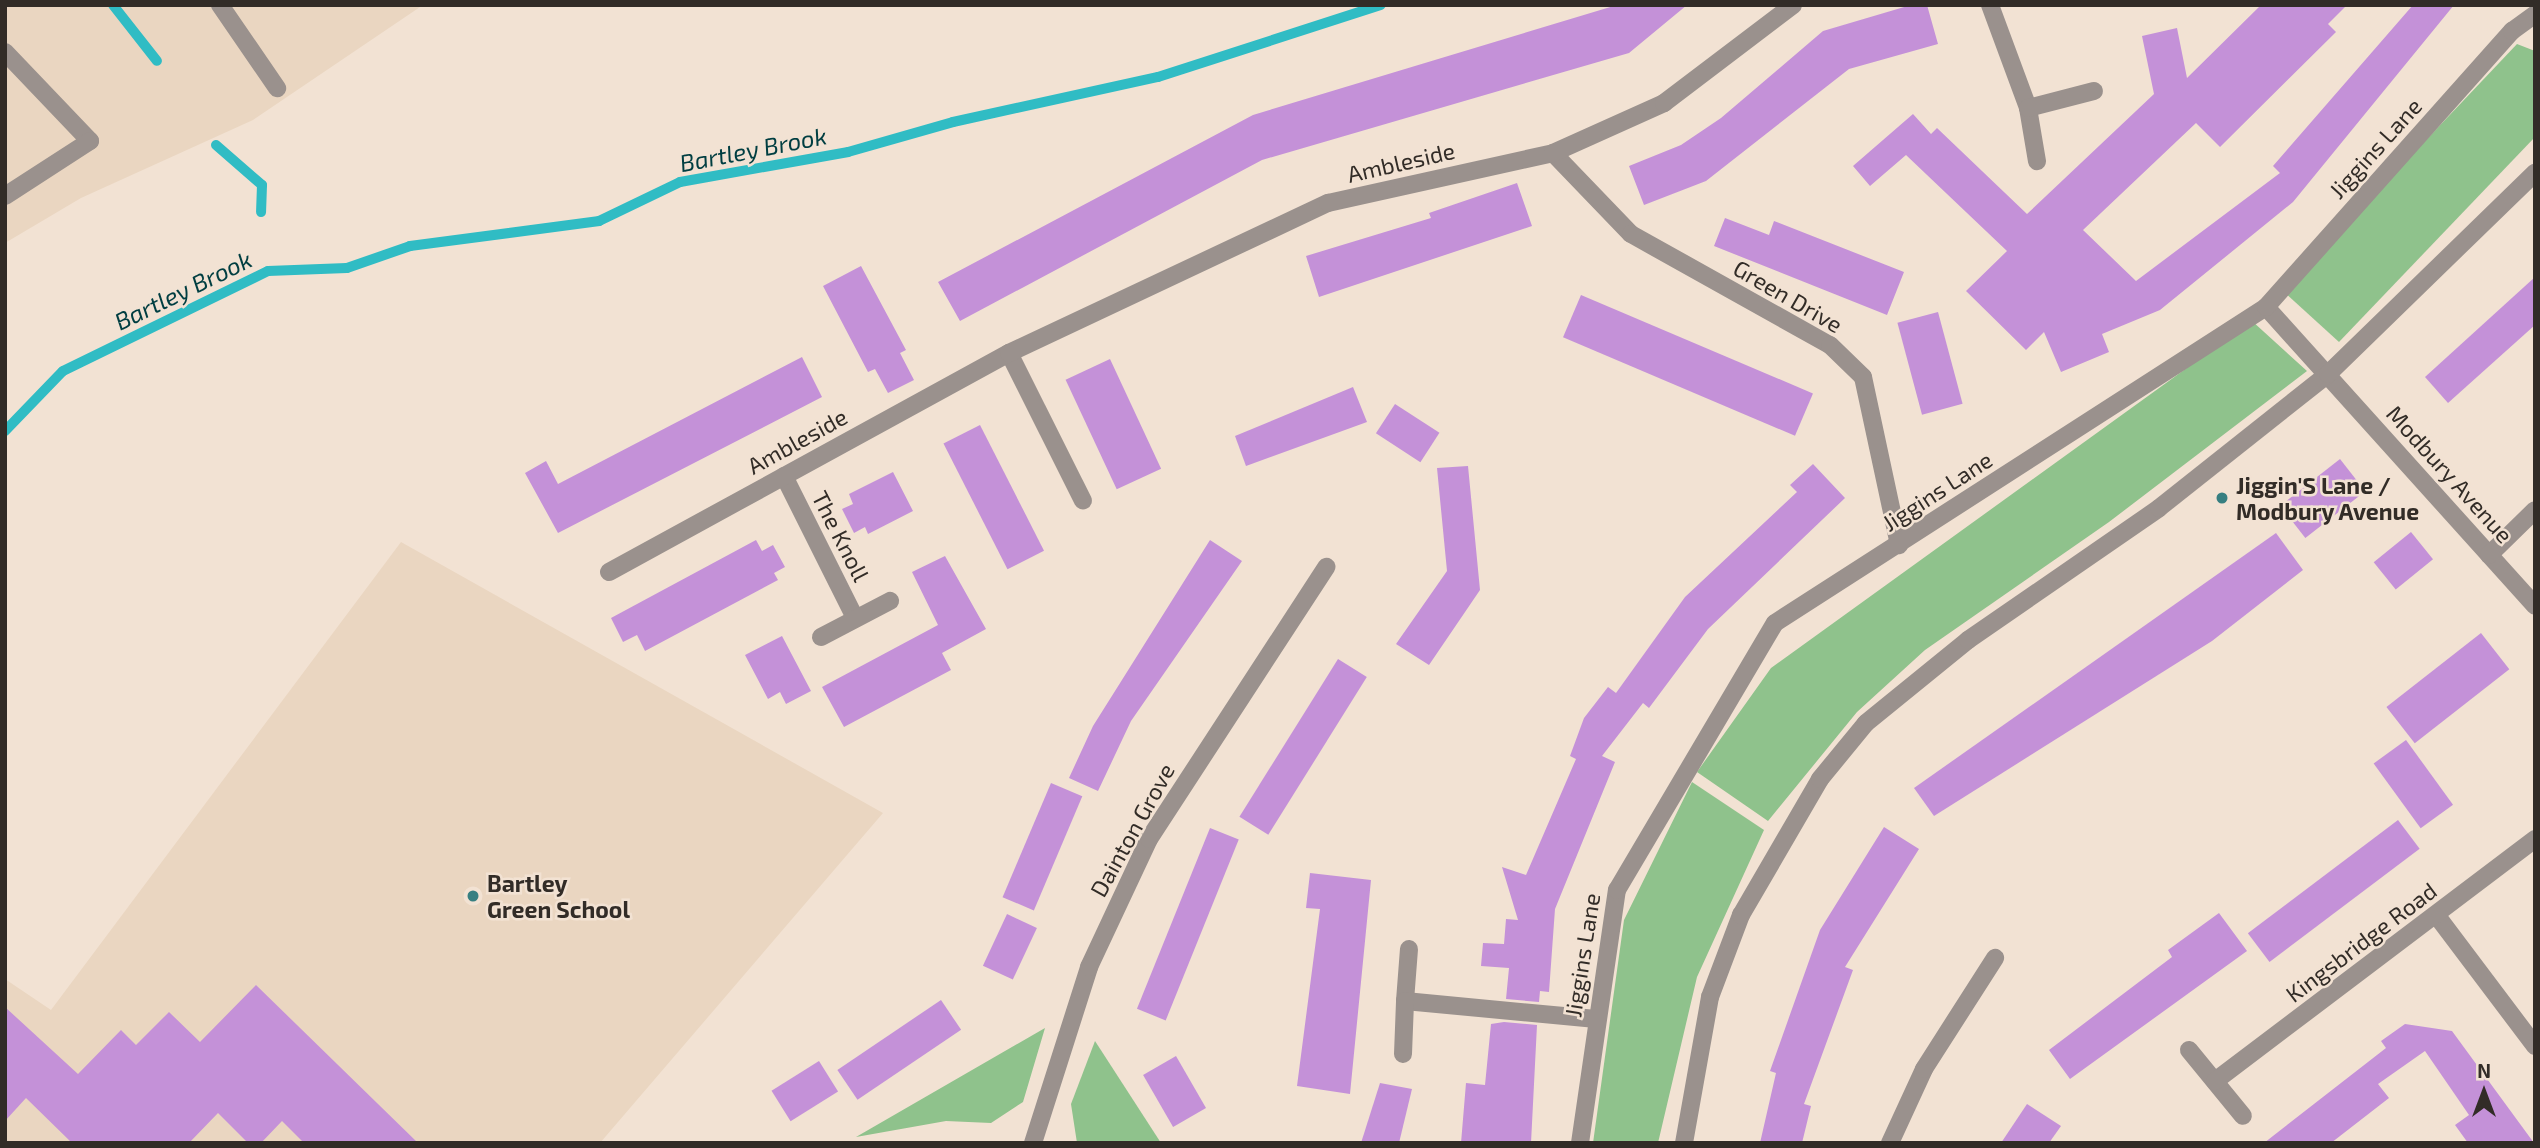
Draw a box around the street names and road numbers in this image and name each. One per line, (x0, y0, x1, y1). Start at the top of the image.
street label: Jiggins Lane (2323, 92, 2427, 204)
street label: Ambleside (1344, 136, 1458, 188)
street label: Green Drive (1729, 254, 1847, 338)
street label: Modbury Avenue (2381, 399, 2519, 549)
street label: Ambleside (742, 402, 852, 480)
street label: Jiggins Lane (1877, 445, 1997, 537)
street label: The Knoll (806, 486, 876, 586)
street label: Dainton Grove (1084, 759, 1180, 901)
street label: Kingsbridge Road (2280, 876, 2442, 1008)
street label: Jiggins Lane (1559, 891, 1605, 1019)

